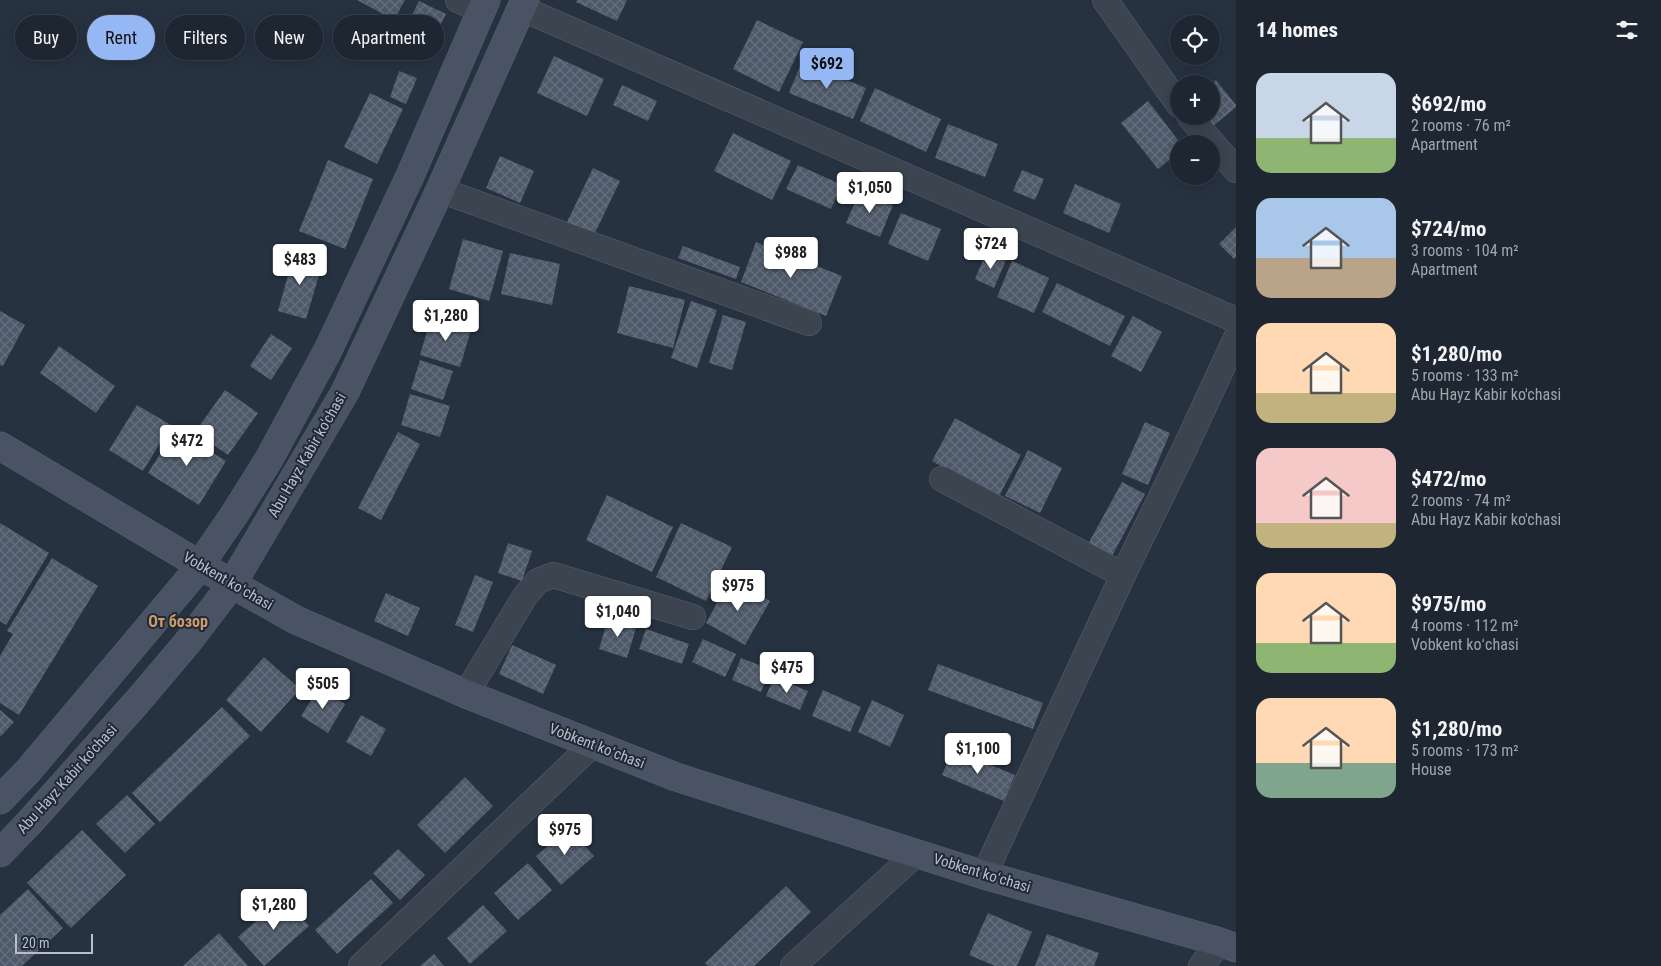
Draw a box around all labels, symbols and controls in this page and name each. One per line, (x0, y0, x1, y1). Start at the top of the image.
chip: Buy (15, 15, 77, 60)
chip: Rent (87, 15, 155, 60)
chip: Filters (165, 15, 245, 60)
chip: New (255, 15, 323, 60)
chip: Apartment (333, 15, 444, 60)
map controls (1170, 15, 1220, 185)
button: locate (1170, 15, 1220, 65)
icon: filters (1613, 16, 1641, 44)
text: 14 homes (1256, 18, 1338, 42)
pin: $692 (797, 48, 857, 90)
text: $692 (811, 54, 843, 73)
button: + (1170, 75, 1220, 125)
text: $692/mo (1411, 92, 1486, 116)
icon: home (1296, 93, 1356, 153)
text: 2 rooms · 76 m² (1411, 116, 1511, 135)
button: − (1170, 135, 1220, 185)
text: Apartment (1411, 135, 1478, 154)
pin: $1,050 (829, 172, 911, 214)
text: $1,050 (848, 178, 892, 197)
text: $724/mo (1411, 217, 1486, 241)
icon: home (1296, 218, 1356, 278)
pin: $724 (961, 228, 1021, 270)
text: $724 (975, 234, 1007, 253)
pin: $988 (761, 236, 821, 279)
text: 3 rooms · 104 m² (1411, 241, 1519, 260)
text: $988 (775, 243, 807, 262)
pin: $483 (270, 244, 330, 286)
text: $483 (284, 250, 316, 269)
text: Apartment (1411, 260, 1478, 279)
pin: $1,280 (405, 300, 487, 342)
text: $1,280 (424, 306, 468, 325)
text: $1,280/mo (1411, 342, 1502, 366)
icon: home (1296, 343, 1356, 403)
text: 5 rooms · 133 m² (1411, 366, 1519, 385)
text: Abu Hayz Kabir ko'chasi (1411, 385, 1561, 404)
street label: Abu Hayz Kabir ko'chasi (264, 390, 350, 520)
pin: $472 (157, 424, 217, 467)
text: $472 (171, 431, 203, 450)
text: $472/mo (1411, 467, 1486, 491)
icon: home (1296, 468, 1356, 528)
text: 2 rooms · 74 m² (1411, 491, 1511, 510)
text: Abu Hayz Kabir ko'chasi (1411, 510, 1561, 529)
street label: Vobkent koʻchasi (180, 548, 276, 614)
pin: $975 (708, 570, 768, 612)
text: $975 (722, 576, 754, 595)
text: $975/mo (1411, 592, 1486, 616)
icon: home (1296, 593, 1356, 653)
pin: $1,040 (577, 596, 659, 638)
text: $1,040 (596, 602, 640, 621)
district label: От бозор (148, 612, 208, 631)
text: 4 rooms · 112 m² (1411, 616, 1519, 635)
text: Vobkent koʻchasi (1411, 635, 1519, 654)
pin: $475 (757, 652, 817, 694)
text: $475 (771, 658, 803, 677)
pin: $505 (293, 668, 353, 710)
text: $505 (307, 674, 339, 693)
text: $1,280/mo (1411, 717, 1502, 741)
icon: home (1296, 718, 1356, 778)
street label: Vobkent koʻchasi (547, 719, 647, 773)
street label: Abu Hayz Kabir ko'chasi (13, 721, 121, 837)
pin: $1,100 (937, 732, 1019, 775)
text: $1,100 (956, 739, 1000, 758)
text: 5 rooms · 173 m² (1411, 741, 1519, 760)
text: House (1411, 760, 1451, 779)
pin: $975 (535, 814, 595, 856)
text: $975 (549, 820, 581, 839)
street label: Vobkent koʻchasi (931, 850, 1033, 896)
pin: $1,280 (233, 888, 315, 931)
text: $1,280 (252, 895, 296, 914)
scale bar (15, 931, 92, 954)
text: 20 m (22, 935, 50, 951)

